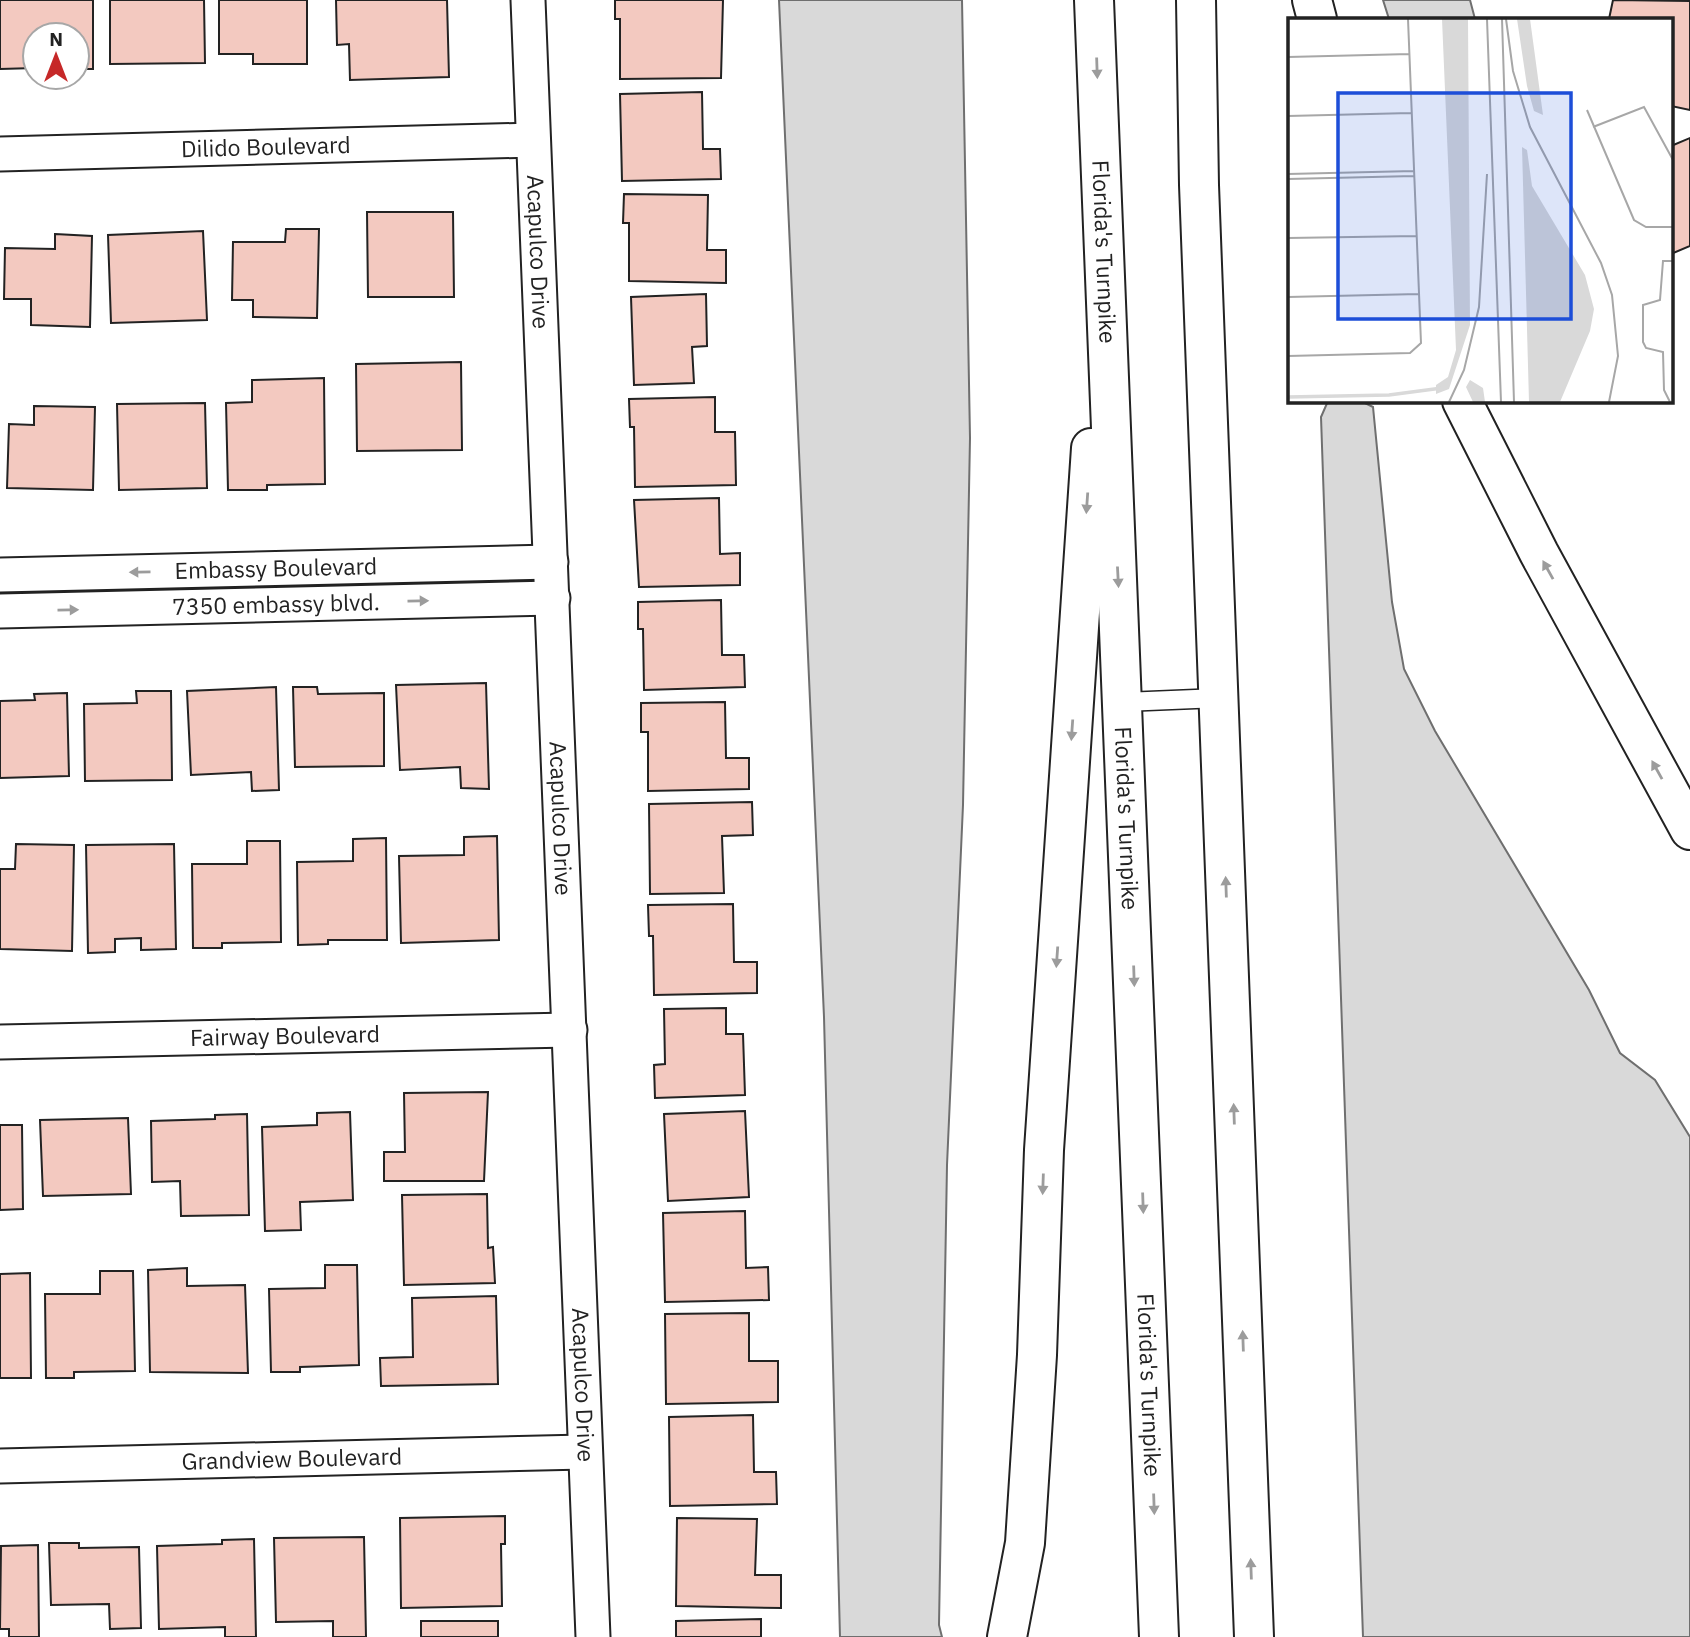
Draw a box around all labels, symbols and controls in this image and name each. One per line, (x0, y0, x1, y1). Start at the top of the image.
inset map (1288, 18, 1672, 402)
north arrow (21, 21, 91, 91)
text: N (49, 27, 63, 51)
one-way arrow (1091, 57, 1102, 79)
street label: Dilido Boulevard (181, 129, 351, 163)
street label: Florida's Turnpike (1086, 159, 1124, 344)
street label: Acapulco Drive (521, 174, 557, 330)
one-way arrow (1081, 493, 1092, 515)
street label: Embassy Boulevard (174, 550, 378, 585)
one-way arrow (1542, 561, 1554, 580)
one-way arrow (129, 566, 151, 578)
one-way arrow (1113, 566, 1124, 588)
street label: 7350 embassy blvd. (172, 586, 380, 621)
one-way arrow (407, 595, 429, 607)
one-way arrow (57, 604, 79, 615)
one-way arrow (1066, 720, 1077, 742)
street label: Florida's Turnpike (1109, 726, 1146, 911)
street label: Acapulco Drive (543, 741, 580, 896)
one-way arrow (1651, 760, 1663, 780)
one-way arrow (1220, 876, 1231, 898)
one-way arrow (1051, 947, 1062, 969)
one-way arrow (1129, 965, 1140, 987)
street label: Fairway Boulevard (190, 1018, 380, 1052)
one-way arrow (1229, 1103, 1240, 1125)
one-way arrow (1037, 1174, 1049, 1196)
one-way arrow (1137, 1192, 1148, 1214)
street label: Florida's Turnpike (1131, 1292, 1169, 1477)
street label: Acapulco Drive (566, 1307, 602, 1463)
one-way arrow (1237, 1330, 1248, 1352)
street label: Grandview Boulevard (181, 1440, 403, 1476)
one-way arrow (1148, 1493, 1159, 1515)
one-way arrow (1246, 1558, 1257, 1580)

